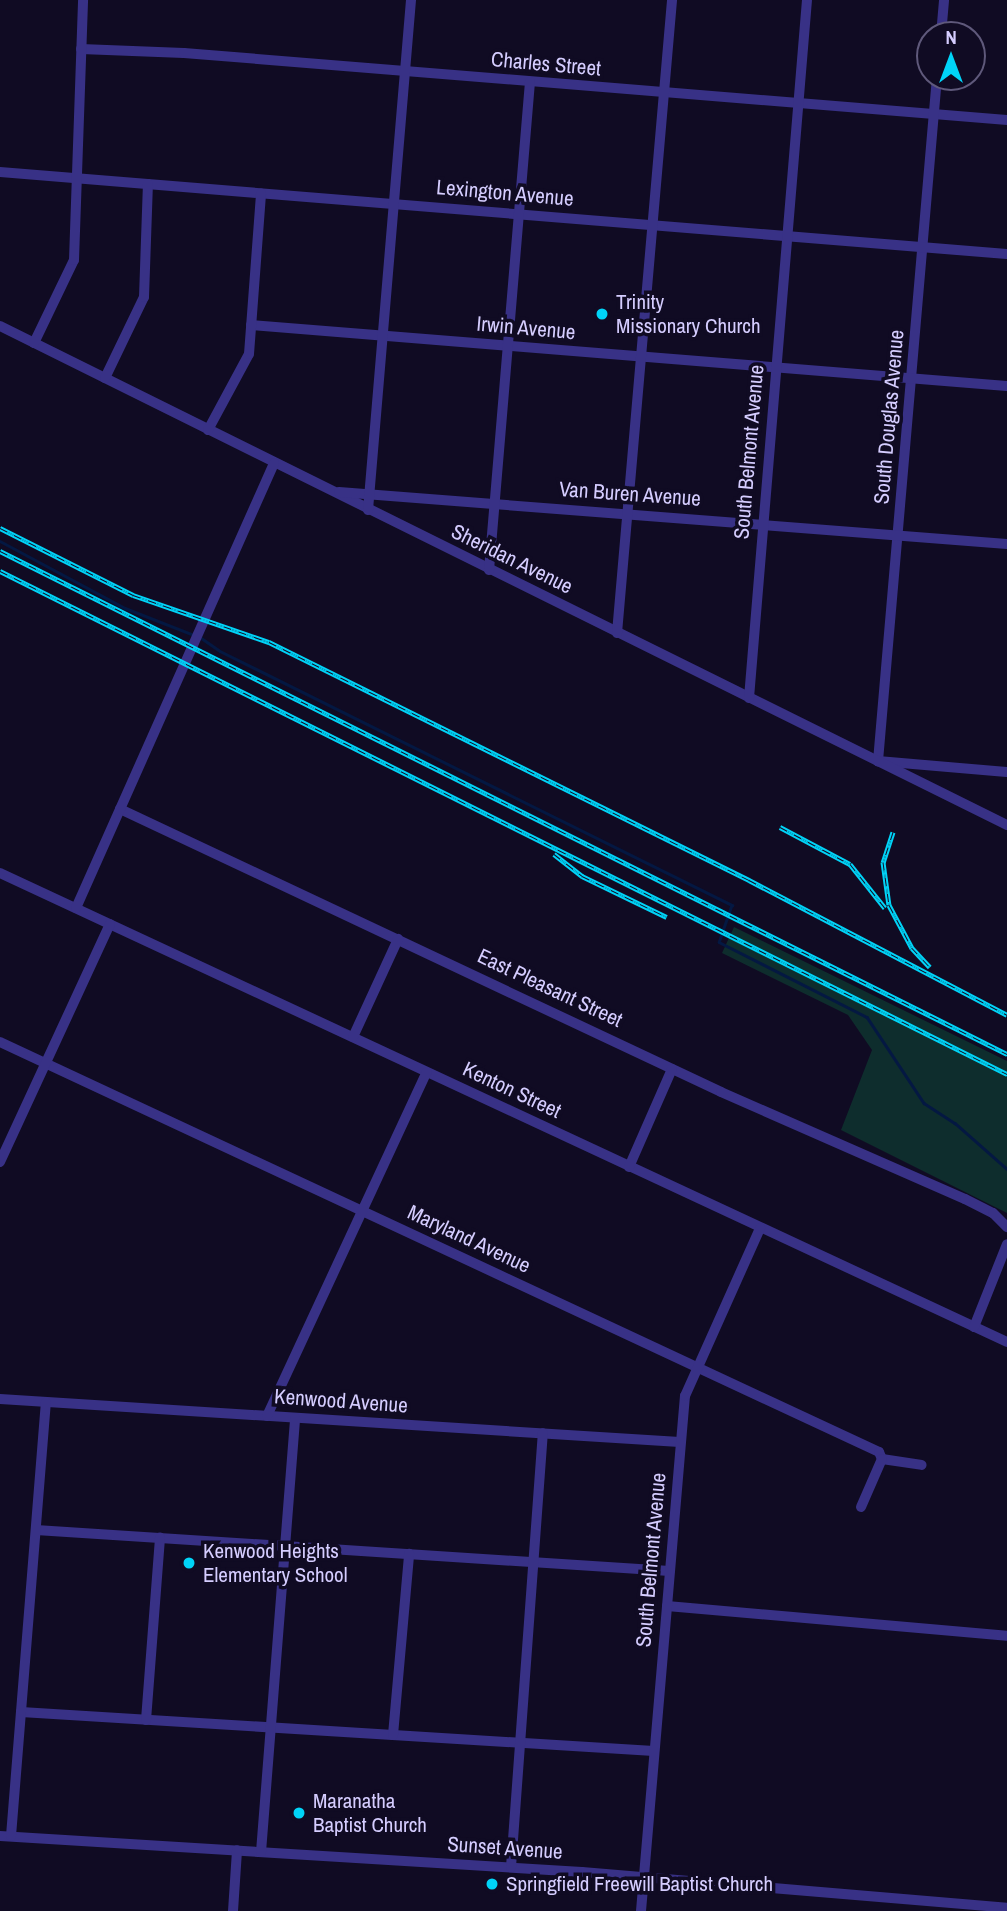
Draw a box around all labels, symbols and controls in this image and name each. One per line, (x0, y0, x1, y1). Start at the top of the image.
north arrow (916, 21, 986, 91)
text: N (945, 24, 957, 50)
street label: Charles Street (490, 47, 602, 81)
street label: Lexington Avenue (435, 174, 575, 212)
place label: Trinity Missionary Church (616, 289, 761, 339)
marker: Trinity Missionary Church (594, 306, 610, 322)
street label: Irwin Avenue (475, 311, 577, 345)
street label: South Douglas Avenue (869, 328, 909, 506)
street label: South Belmont Avenue (729, 363, 769, 541)
street label: Van Buren Avenue (558, 476, 702, 512)
street label: Sheridan Avenue (447, 519, 577, 599)
street label: East Pleasant Street (474, 943, 626, 1033)
street label: Kenton Street (459, 1056, 565, 1124)
street label: Maryland Avenue (403, 1199, 535, 1279)
street label: Kenwood Avenue (273, 1384, 409, 1418)
street label: South Belmont Avenue (631, 1471, 671, 1649)
place label: Kenwood Heights Elementary School (203, 1538, 348, 1588)
marker: Kenwood Heights Elementary School (181, 1555, 197, 1571)
place label: Maranatha Baptist Church (313, 1788, 427, 1838)
marker: Maranatha Baptist Church (291, 1805, 307, 1821)
street label: Sunset Avenue (446, 1831, 564, 1865)
place label: Springfield Freewill Baptist Church (506, 1871, 773, 1897)
marker: Springfield Freewill Baptist Church (484, 1876, 500, 1892)

